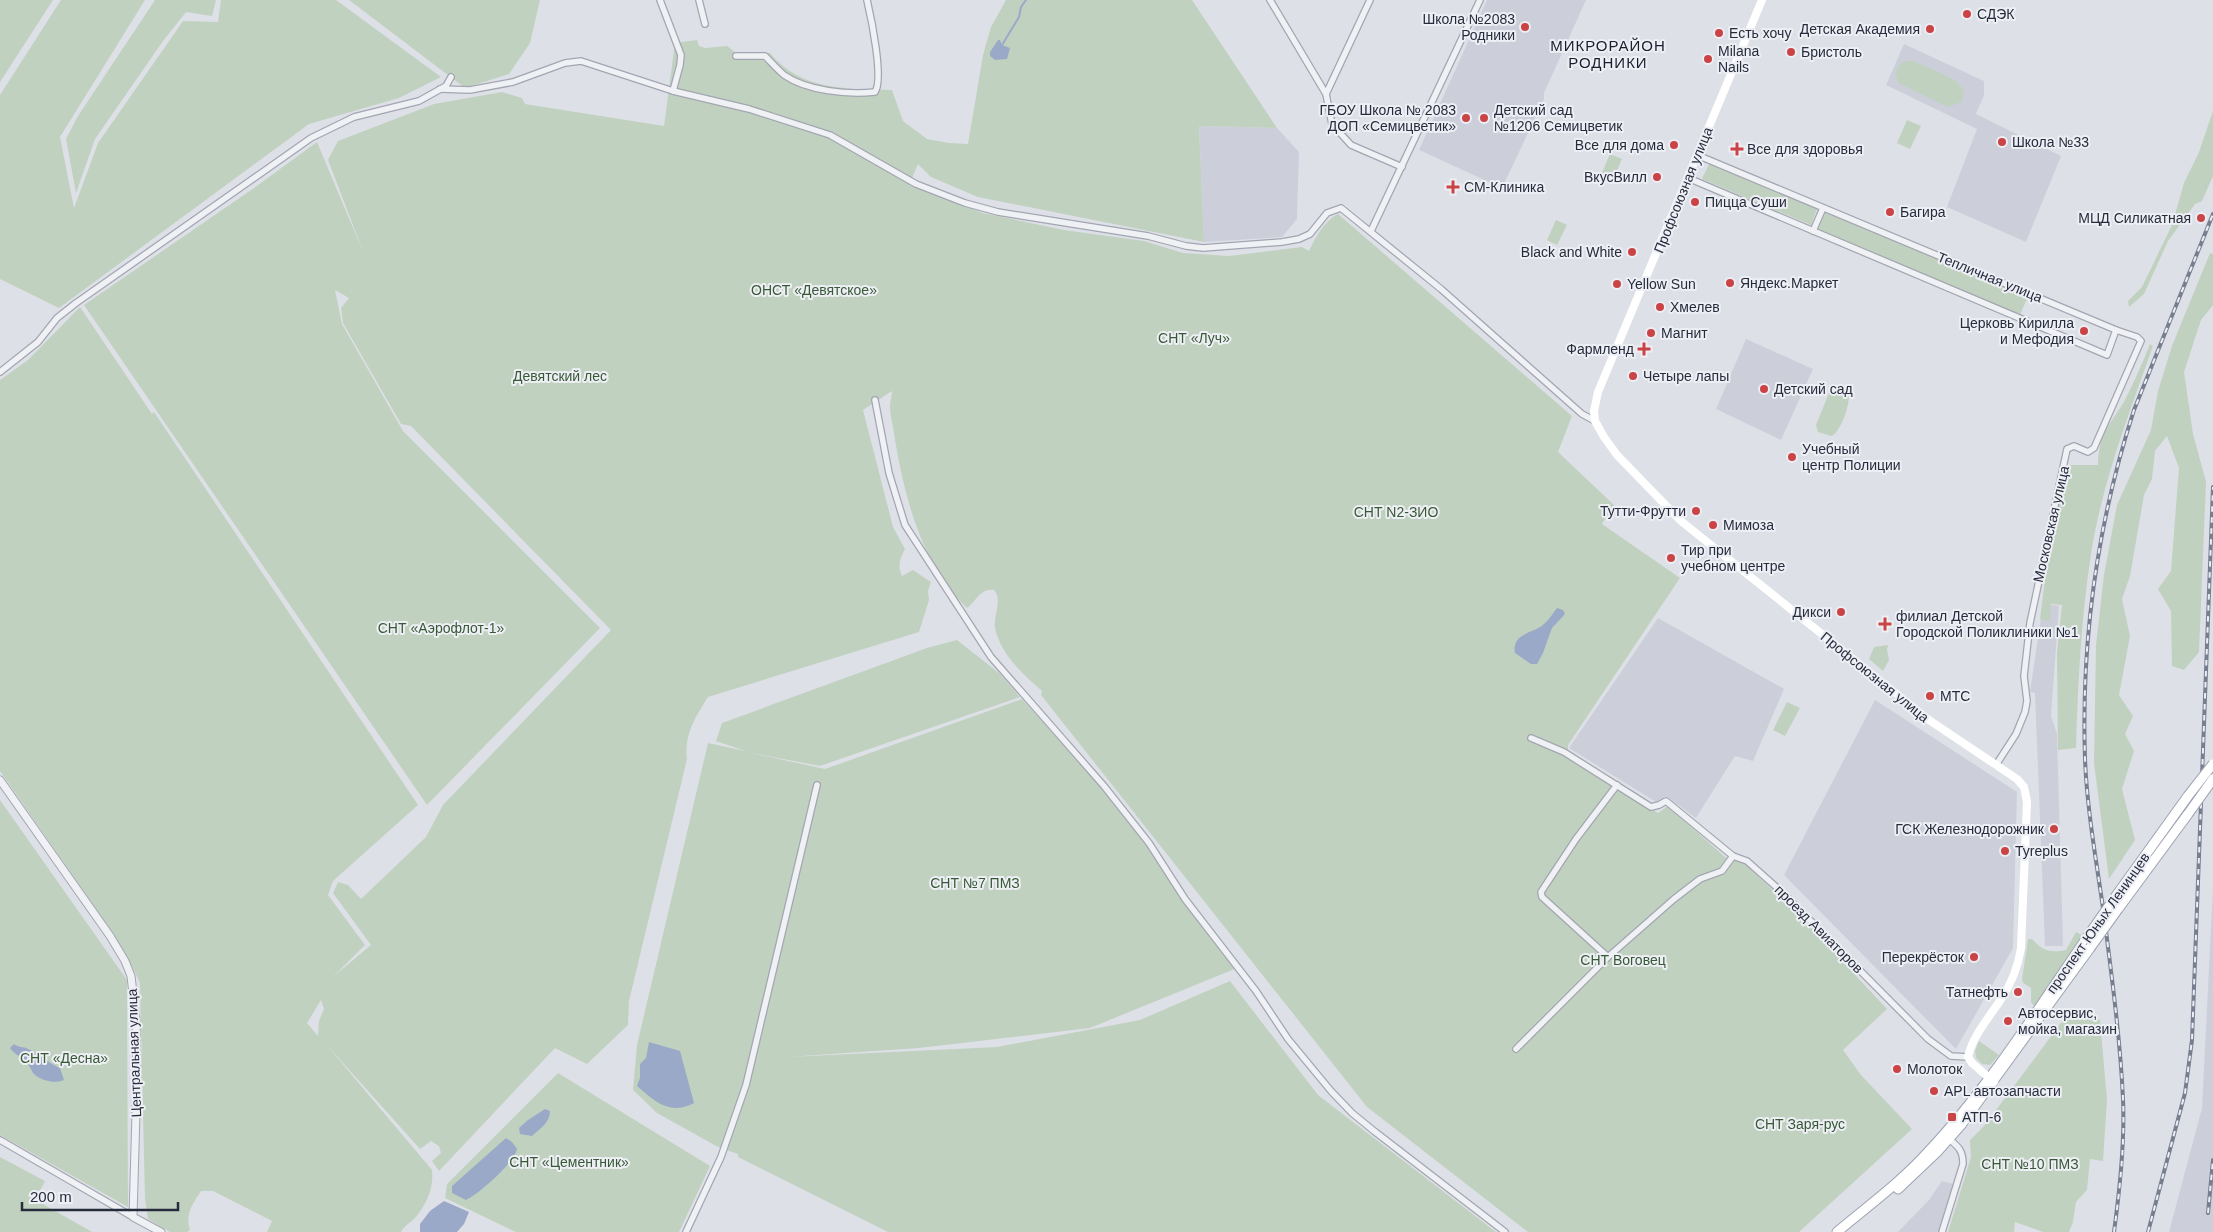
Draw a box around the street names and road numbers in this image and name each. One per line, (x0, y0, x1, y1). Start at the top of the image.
street label: Профсоюзная улица (1650, 124, 1716, 255)
street label: Тепличная улица (1935, 249, 2045, 305)
street label: Московская улица (2030, 464, 2072, 584)
street label: Профсоюзная улица (1818, 628, 1932, 726)
street label: проспект Юных Ленинцев (2043, 849, 2153, 997)
street label: проезд Авиаторов (1772, 882, 1866, 976)
street label: Центральная улица (124, 988, 144, 1118)

